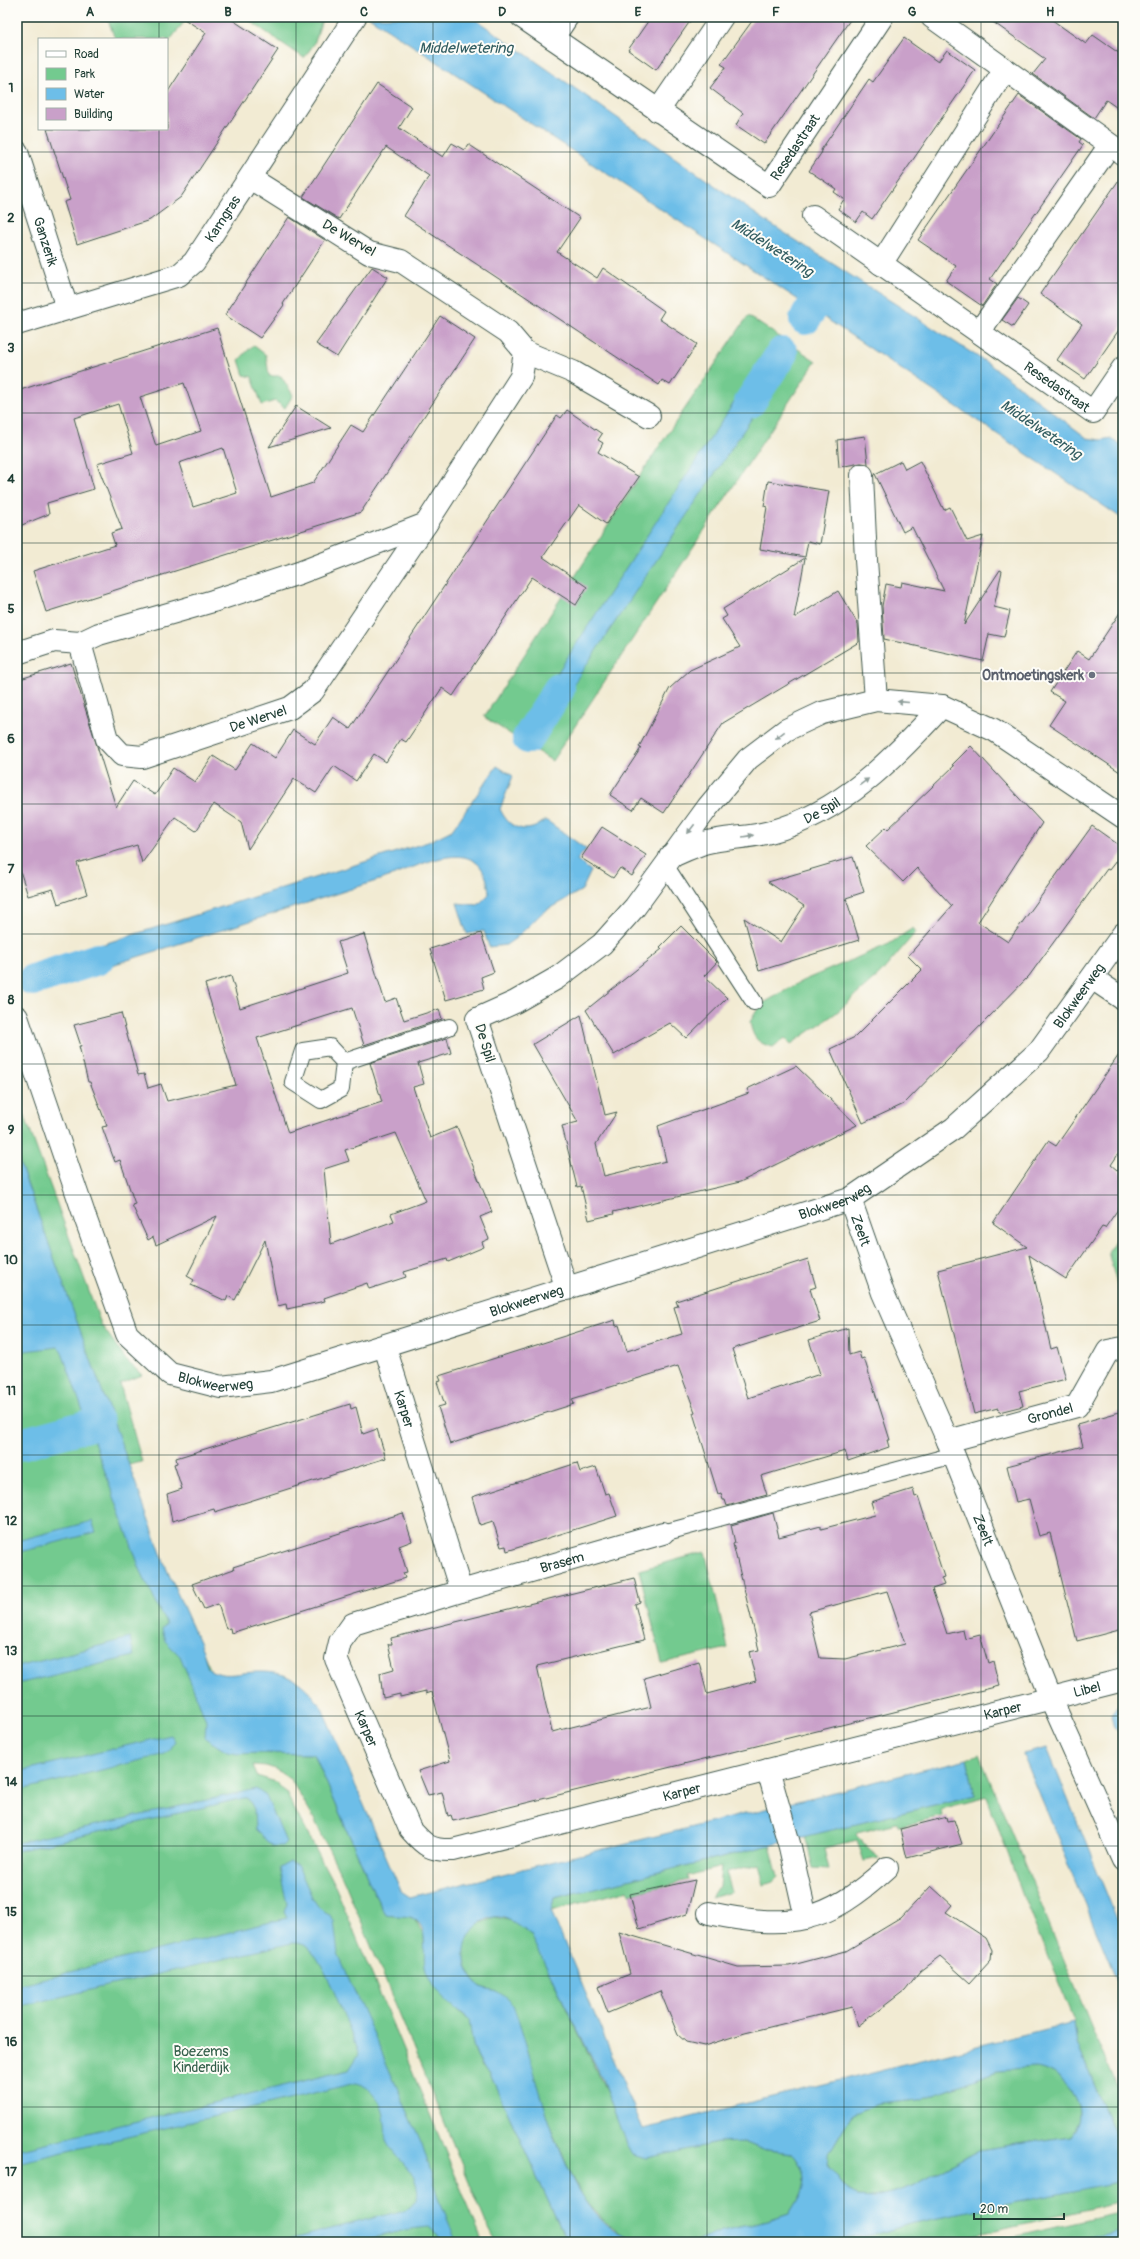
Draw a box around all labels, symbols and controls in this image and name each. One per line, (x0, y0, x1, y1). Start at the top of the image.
text: A (86, 4, 95, 20)
text: B (224, 4, 232, 20)
text: C (360, 4, 368, 20)
text: D (498, 4, 506, 20)
text: E (635, 4, 642, 20)
text: F (772, 4, 780, 20)
text: G (908, 4, 917, 20)
text: H (1046, 4, 1054, 20)
legend (38, 38, 168, 130)
water label: Middelwetering (419, 39, 515, 58)
text: Road (74, 47, 99, 62)
text: Park (74, 67, 95, 82)
text: 1 (8, 80, 14, 96)
text: Water (74, 87, 105, 102)
text: Building (74, 107, 113, 122)
street label: Resedastraat (767, 110, 824, 184)
street label: Kamgras (201, 192, 244, 245)
text: 2 (7, 210, 15, 226)
water label: Middelwetering (727, 214, 818, 282)
street label: Ganzerik (30, 215, 62, 268)
street label: De Wervel (319, 216, 379, 260)
text: 3 (7, 340, 15, 356)
street label: Resedastraat (1021, 358, 1094, 416)
water label: Middelwetering (997, 396, 1087, 465)
text: 4 (7, 471, 15, 487)
text: 5 (7, 601, 15, 617)
place label: Ontmoetingskerk (982, 667, 1084, 684)
marker: Ontmoetingskerk (1087, 670, 1097, 680)
one-way arrow (897, 699, 909, 706)
street label: De Wervel (227, 701, 289, 736)
one-way arrow (774, 730, 785, 739)
text: 6 (7, 731, 15, 747)
one-way arrow (859, 778, 870, 786)
street label: De Spil (801, 793, 843, 827)
one-way arrow (687, 823, 695, 834)
one-way arrow (742, 833, 754, 839)
text: 7 (8, 861, 15, 877)
street label: Blokweerweg (1050, 960, 1108, 1032)
text: 8 (8, 992, 15, 1008)
street label: De Spil (471, 1022, 499, 1064)
text: 9 (8, 1122, 15, 1138)
street label: Blokweerweg (797, 1179, 874, 1223)
street label: Zeelt (848, 1212, 874, 1249)
text: 10 (4, 1252, 18, 1268)
street label: Blokweerweg (487, 1281, 565, 1320)
street label: Blokweerweg (176, 1368, 254, 1396)
text: 11 (6, 1383, 16, 1399)
street label: Karper (390, 1388, 418, 1430)
street label: Grondel (1026, 1399, 1075, 1428)
street label: Zeelt (970, 1512, 998, 1548)
text: 12 (5, 1513, 17, 1529)
street label: Brasem (538, 1548, 586, 1576)
text: 13 (5, 1643, 17, 1659)
street label: Libel (1072, 1678, 1102, 1701)
street label: Karper (982, 1698, 1023, 1724)
street label: Karper (351, 1708, 382, 1750)
text: 14 (5, 1774, 18, 1790)
street label: Karper (661, 1779, 703, 1805)
text: 15 (5, 1904, 17, 1920)
text: 16 (5, 2034, 18, 2050)
park label: Boezems Kinderdijk (173, 2043, 229, 2076)
text: 17 (5, 2164, 17, 2180)
scale bar (974, 2195, 1064, 2221)
text: 20 m (980, 2202, 1009, 2217)

